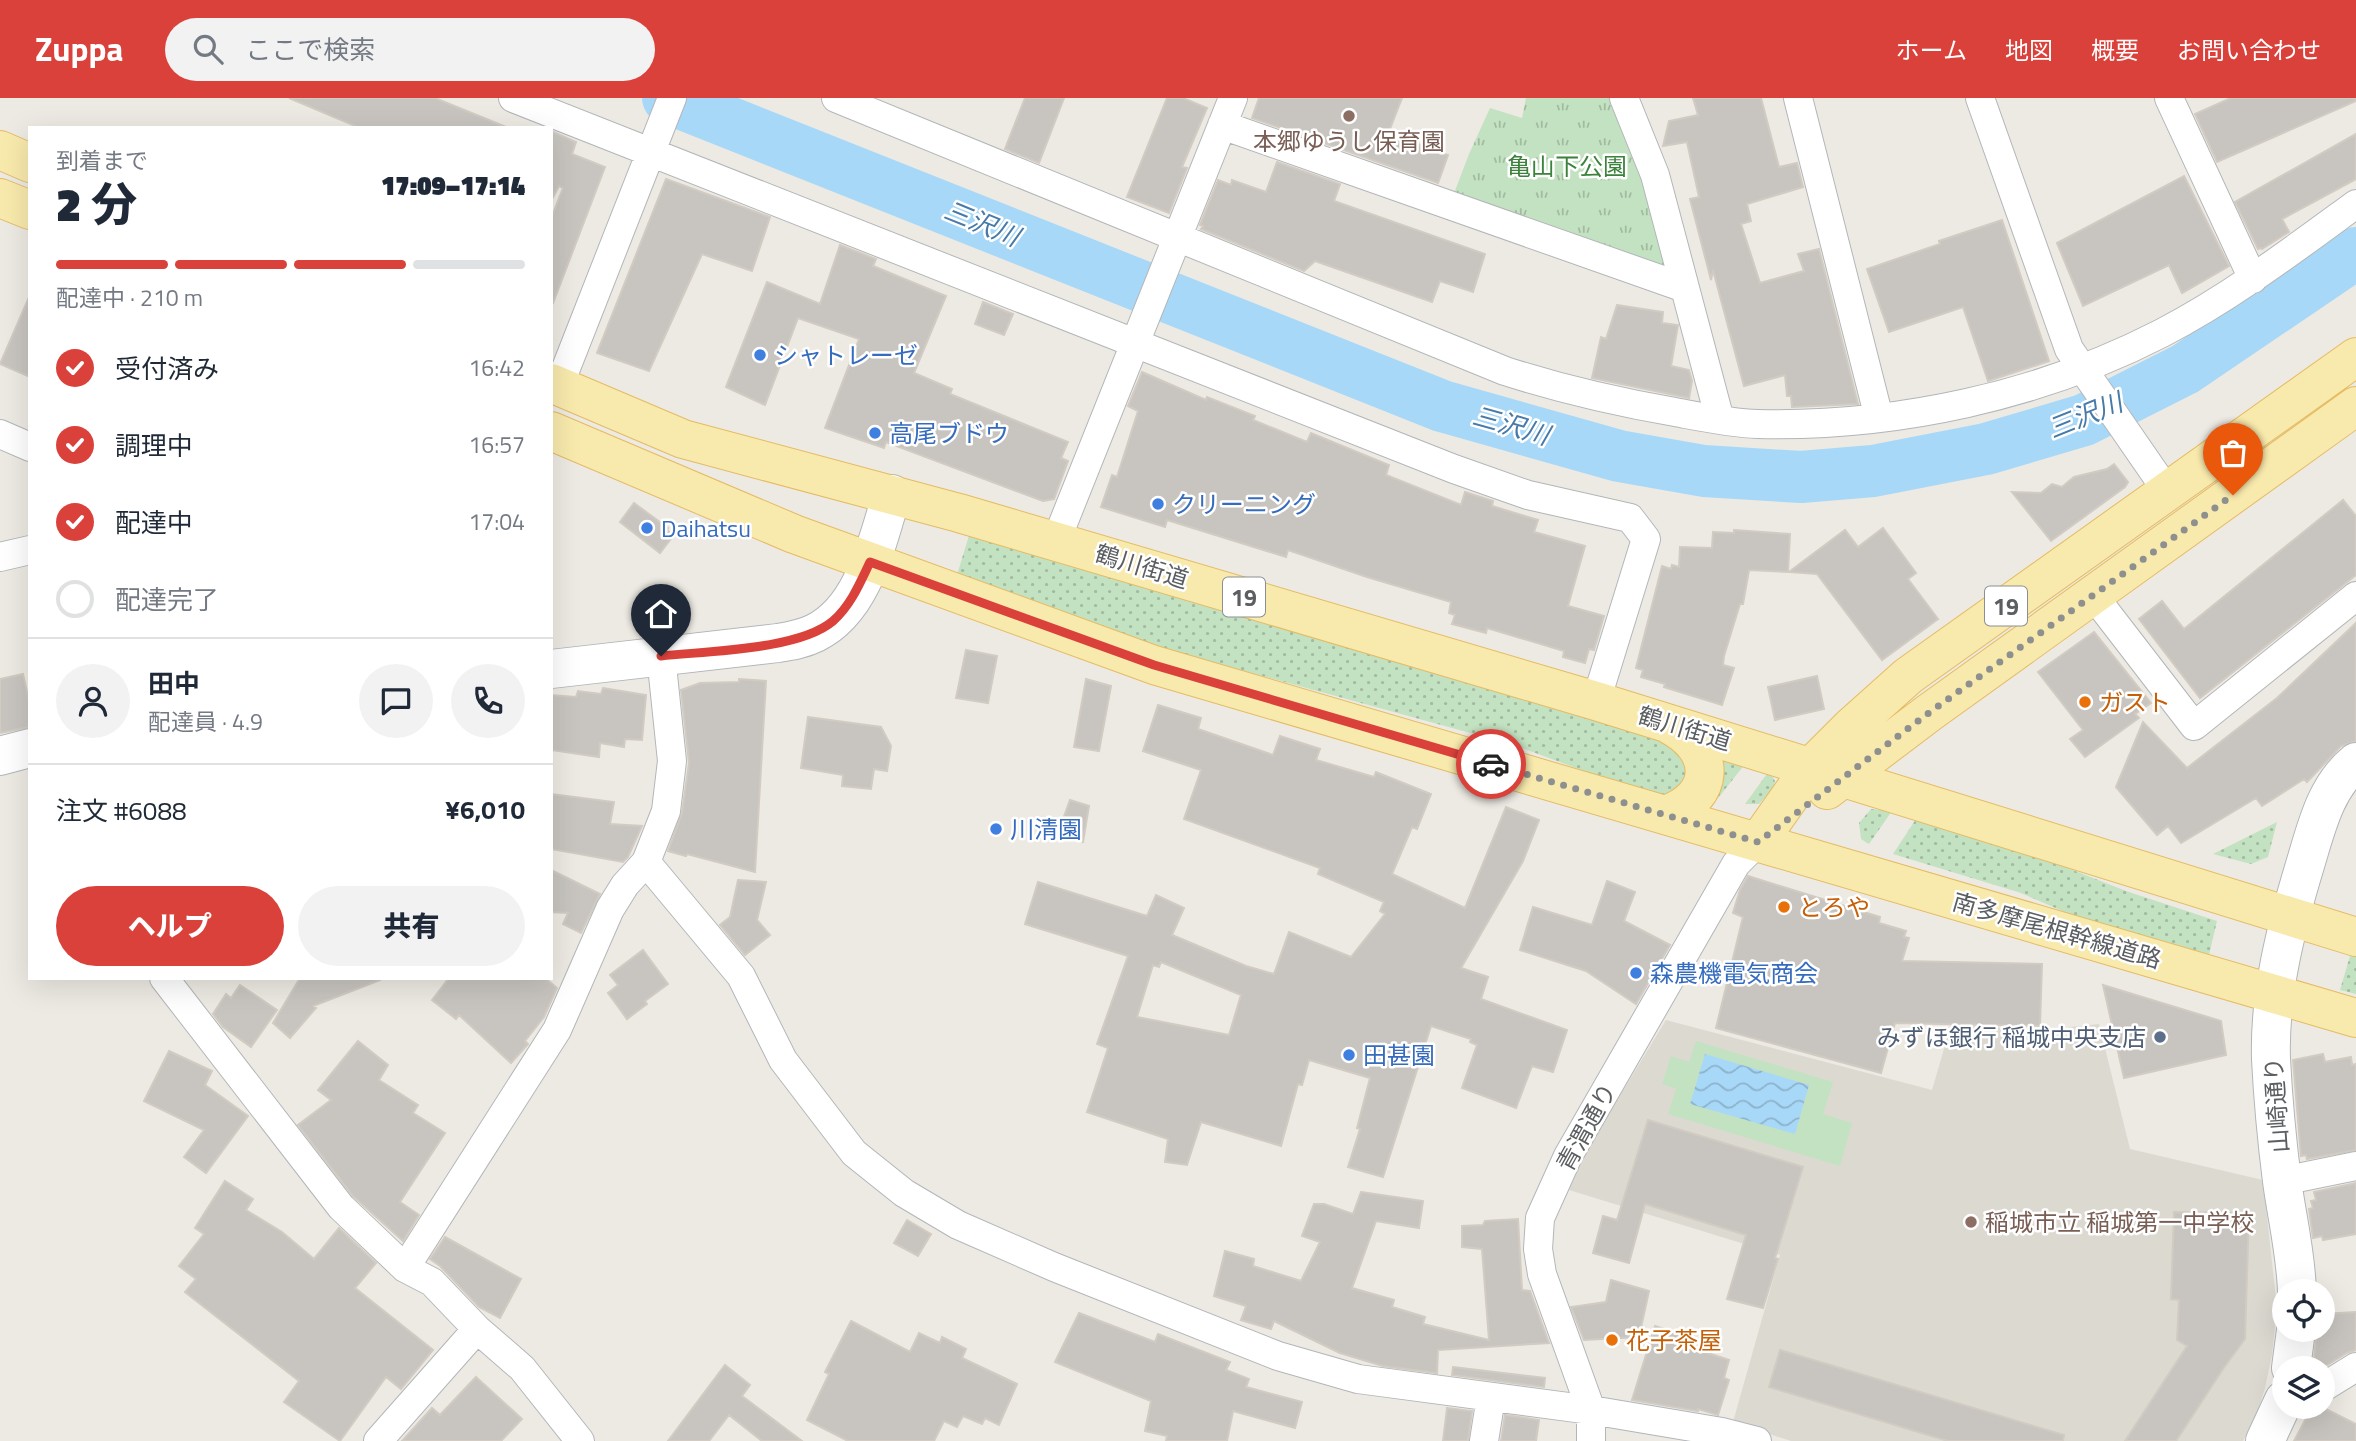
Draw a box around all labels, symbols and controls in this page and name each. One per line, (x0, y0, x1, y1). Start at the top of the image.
search box (165, 18, 655, 81)
text: Zuppa (35, 24, 123, 74)
icon: search (189, 30, 227, 68)
text: ここで検索 (245, 30, 375, 69)
text: ホーム (1896, 32, 1967, 68)
text: 地図 (2005, 32, 2053, 68)
text: 概要 (2091, 32, 2139, 68)
text: お問い合わせ (2177, 32, 2321, 68)
marker: 本郷ゆうし保育園 (1341, 108, 1357, 124)
place label: 本郷ゆうし保育園 (1253, 123, 1445, 159)
text: 到着まで (56, 143, 148, 178)
park label: 亀山下公園 (1507, 148, 1627, 184)
text: 17:09–17:14 (381, 166, 525, 205)
text: 2 分 (56, 169, 137, 239)
water label: 三沢川 (939, 190, 1028, 257)
text: 配達中 · 210 m (56, 280, 203, 315)
place label: シャトレーゼ (774, 337, 918, 373)
marker: シャトレーゼ (752, 347, 768, 363)
icon: check (56, 349, 94, 387)
text: 受付済み (115, 349, 219, 388)
text: 16:42 (468, 350, 525, 385)
water label: 三沢川 (2042, 381, 2131, 448)
water label: 三沢川 (1468, 396, 1557, 455)
place label: 高尾ブドウ (889, 415, 1009, 451)
pin (2203, 423, 2263, 495)
marker: 高尾ブドウ (867, 425, 883, 441)
icon: check (56, 426, 94, 464)
text: 調理中 (115, 426, 193, 465)
text: 16:57 (468, 427, 525, 462)
icon: bag (2214, 434, 2252, 472)
place label: クリーニング (1172, 486, 1316, 522)
marker: クリーニング (1150, 496, 1166, 512)
icon: check (56, 503, 94, 541)
text: 配達中 (115, 503, 193, 542)
text: 17:04 (468, 504, 525, 539)
place label: Daihatsu (661, 510, 751, 546)
marker: Daihatsu (639, 520, 655, 536)
street label: 鶴川街道 (1091, 535, 1193, 597)
road number: 19 (1223, 578, 1265, 617)
text: 配達完了 (115, 580, 219, 619)
pin (631, 584, 691, 656)
road number: 19 (1985, 586, 2027, 626)
icon: home (642, 595, 680, 633)
button: person (56, 664, 130, 738)
text: 田中 (148, 664, 200, 703)
button: chat (359, 664, 433, 738)
button: phone (451, 664, 525, 738)
place label: ガスト (2099, 684, 2171, 720)
marker: ガスト (2077, 694, 2093, 710)
street label: 鶴川街道 (1634, 697, 1736, 759)
text: 配達員 · 4.9 (148, 704, 263, 739)
courier (1456, 729, 1526, 799)
icon: car (1472, 745, 1510, 783)
text: ¥6,010 (445, 790, 525, 829)
text: 注文 #6088 (56, 791, 187, 830)
place label: 川清園 (1010, 811, 1082, 847)
marker: 川清園 (988, 821, 1004, 837)
street label: 南多摩尾根幹線道路 (1948, 883, 2166, 977)
button: ヘルプ (56, 886, 284, 966)
button: 共有 (298, 886, 525, 966)
place label: とろや (1798, 889, 1870, 925)
marker: とろや (1776, 899, 1792, 915)
place label: 森農機電気商会 (1650, 955, 1818, 991)
marker: 森農機電気商会 (1628, 965, 1644, 981)
place label: みずほ銀行 稲城中央支店 (1877, 1019, 2146, 1055)
marker: みずほ銀行 稲城中央支店 (2152, 1029, 2168, 1045)
place label: 田甚園 (1363, 1037, 1435, 1073)
marker: 田甚園 (1341, 1047, 1357, 1063)
street label: 山崎通り (2255, 1056, 2297, 1154)
street label: 青渭通り (1547, 1076, 1625, 1178)
place label: 稲城市立 稲城第一中学校 (1985, 1204, 2254, 1240)
marker: 稲城市立 稲城第一中学校 (1963, 1214, 1979, 1230)
map controls (2272, 1279, 2335, 1419)
button: locate (2272, 1279, 2335, 1342)
place label: 花子茶屋 (1626, 1322, 1722, 1358)
marker: 花子茶屋 (1604, 1332, 1620, 1348)
button: layers (2272, 1356, 2335, 1419)

